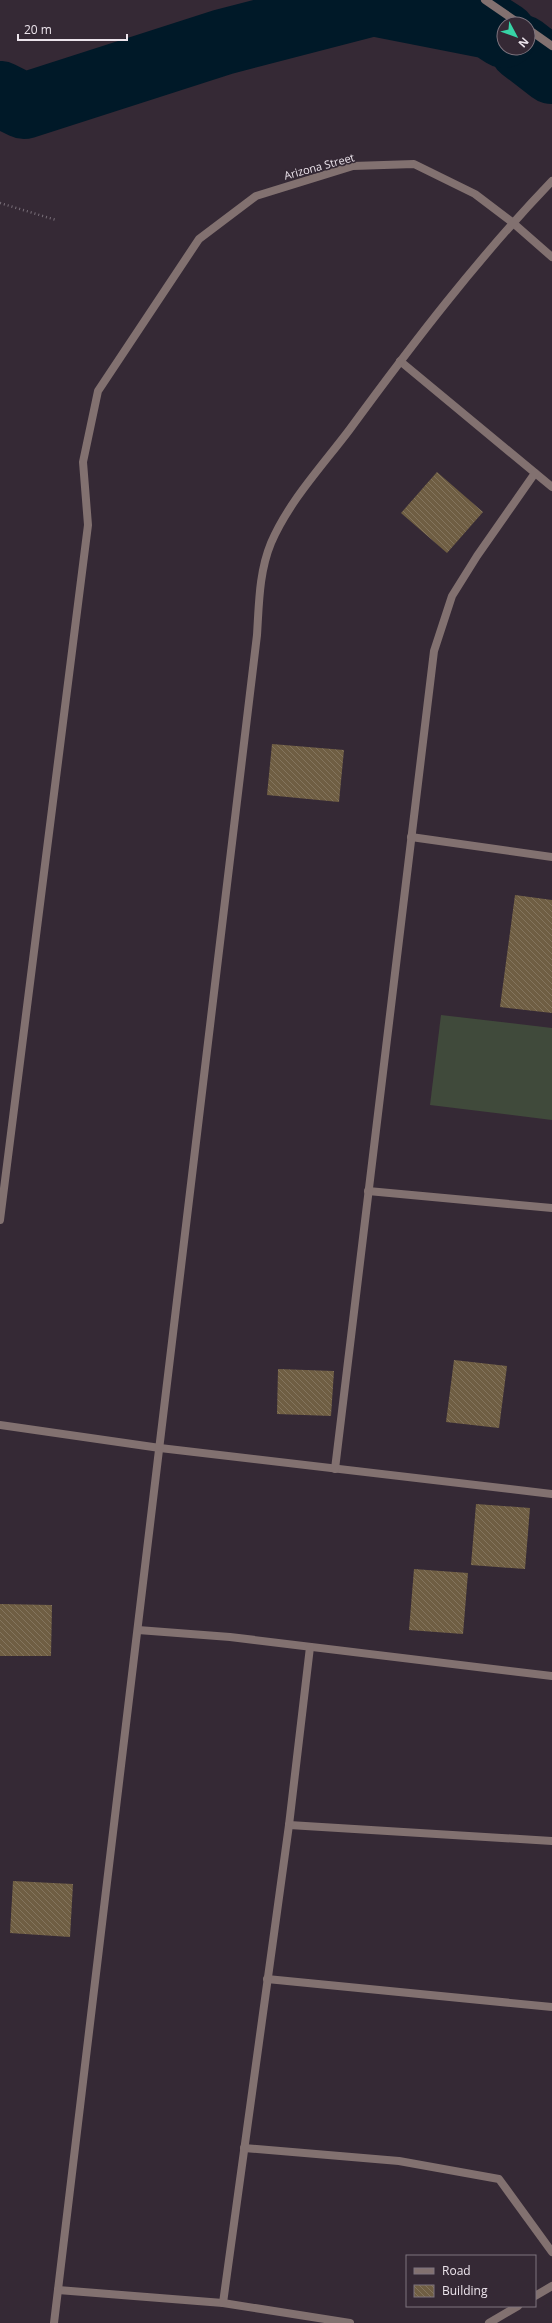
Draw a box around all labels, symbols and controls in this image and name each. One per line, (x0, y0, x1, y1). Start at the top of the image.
scale bar (18, 16, 127, 42)
north arrow (496, 16, 536, 56)
text: 20 m (24, 21, 52, 38)
text: N (515, 35, 533, 51)
street label: Arizona Street (282, 149, 356, 183)
legend (406, 2255, 536, 2307)
text: Road (442, 2262, 471, 2279)
text: Building (442, 2282, 488, 2299)

